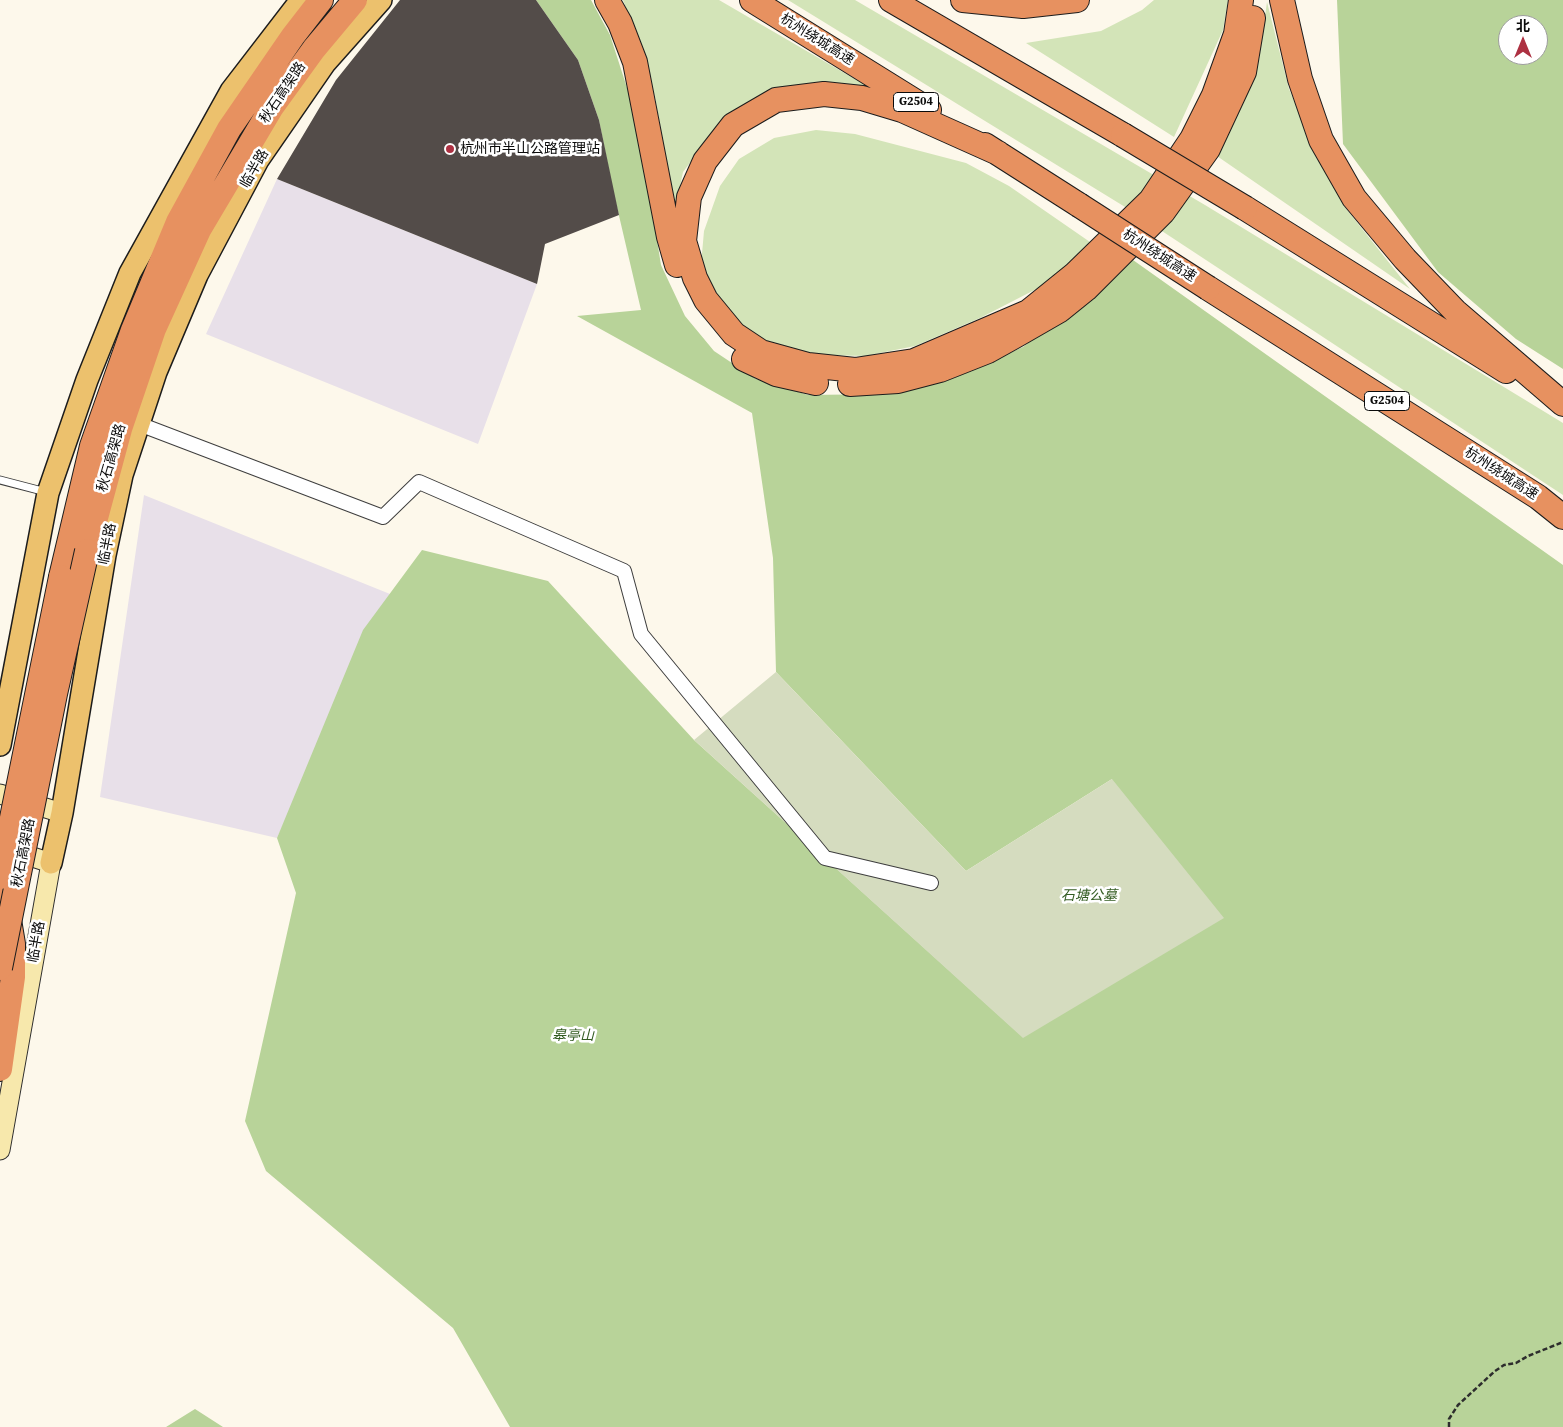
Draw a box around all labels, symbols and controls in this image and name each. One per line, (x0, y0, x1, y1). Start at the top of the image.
street label: 杭州绕城高速 (777, 11, 857, 69)
north arrow (1498, 15, 1548, 65)
text: 北 (1516, 16, 1530, 36)
street label: 秋石高架路 (256, 59, 310, 127)
road number: G2504 (894, 92, 938, 111)
place label: 杭州市半山公路管理站 (460, 141, 600, 157)
marker: 杭州市半山公路管理站 (444, 143, 456, 155)
street label: 临半路 (237, 147, 273, 191)
street label: 杭州绕城高速 (1119, 226, 1199, 286)
road number: G2504 (1364, 392, 1410, 411)
street label: 秋石高架路 (94, 422, 130, 494)
street label: 杭州绕城高速 (1461, 444, 1541, 504)
street label: 临半路 (96, 522, 120, 566)
street label: 秋石高架路 (9, 817, 39, 889)
park label: 石塘公墓 (1061, 888, 1117, 904)
street label: 临半路 (25, 920, 49, 964)
park label: 皋亭山 (552, 1028, 594, 1044)

